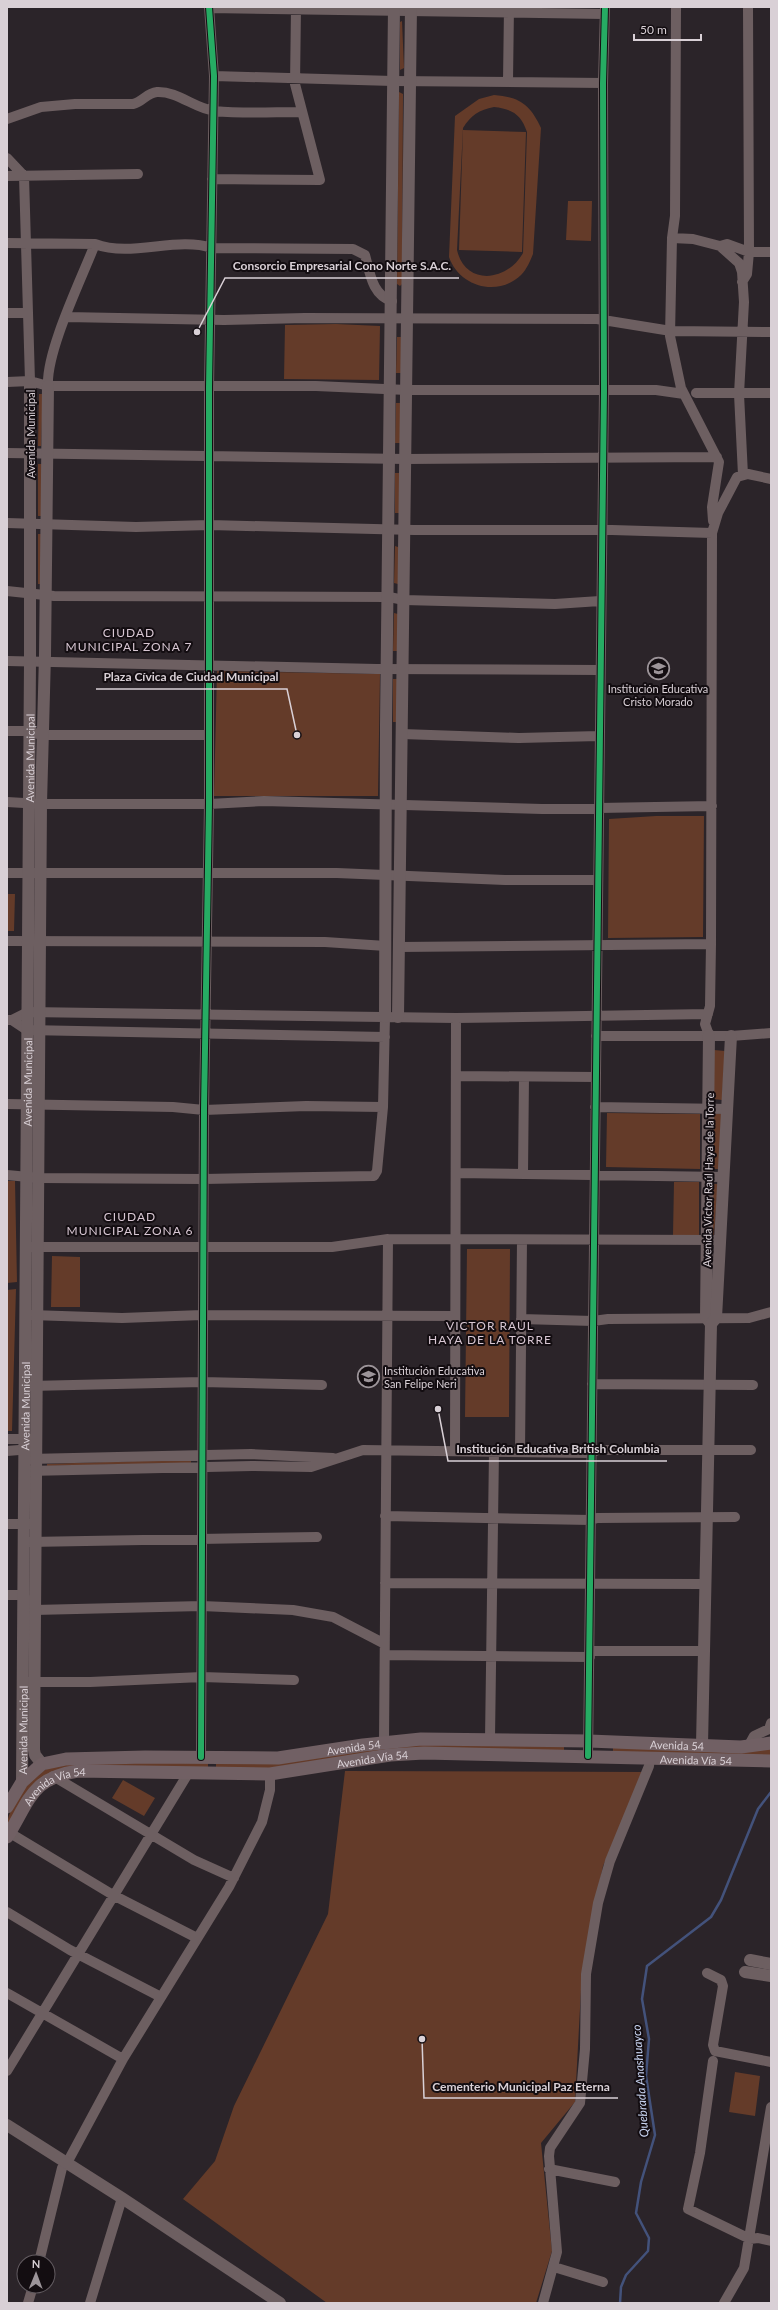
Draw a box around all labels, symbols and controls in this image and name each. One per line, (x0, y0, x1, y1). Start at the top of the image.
scale bar (634, 16, 701, 42)
text: 50 m (640, 22, 667, 37)
callout: Consorcio Empresarial Cono Norte S.A.C. (225, 254, 459, 278)
text: Consorcio Empresarial Cono Norte S.A.C. (233, 258, 451, 273)
street label: Avenida Municipal (24, 390, 37, 478)
district label: CIUDAD MUNICIPAL ZONA 7 (65, 625, 193, 654)
school or university icon: Institución Educativa Cristo Morado (645, 655, 671, 681)
callout: Plaza Cívica de Ciudad Municipal (96, 665, 287, 689)
text: Plaza Cívica de Ciudad Municipal (103, 669, 279, 684)
place label: Institución Educativa Cristo Morado (608, 682, 708, 708)
street label: Avenida Municipal (22, 714, 36, 802)
street label: Avenida Municipal (20, 1038, 34, 1126)
street label: Avenida Víctor Raúl Haya de la Torre (700, 1092, 716, 1267)
district label: CIUDAD MUNICIPAL ZONA 6 (66, 1209, 194, 1238)
district label: VICTOR RAUL HAYA DE LA TORRE (428, 1318, 552, 1347)
street label: Avenida Municipal (18, 1362, 32, 1450)
school or university icon: Institución Educativa San Felipe Neri (355, 1363, 381, 1389)
place label: Institución Educativa San Felipe Neri (384, 1364, 485, 1390)
callout: Institución Educativa British Columbia (448, 1437, 667, 1461)
text: Institución Educativa British Columbia (456, 1441, 660, 1456)
street label: Avenida Municipal (16, 1686, 29, 1774)
street label: Avenida 54 (326, 1737, 382, 1757)
street label: Avenida 54 (650, 1737, 705, 1752)
street label: Avenida Vía 54 (336, 1747, 409, 1770)
street label: Avenida Vía 54 (660, 1752, 733, 1767)
street label: Avenida Vía 54 (20, 1764, 86, 1807)
water label: Quebrada Anashuayco (629, 2024, 651, 2138)
callout: Cementerio Municipal Paz Eterna (424, 2074, 618, 2098)
text: Cementerio Municipal Paz Eterna (432, 2079, 610, 2094)
north arrow (16, 2254, 56, 2294)
text: N (32, 2257, 41, 2270)

